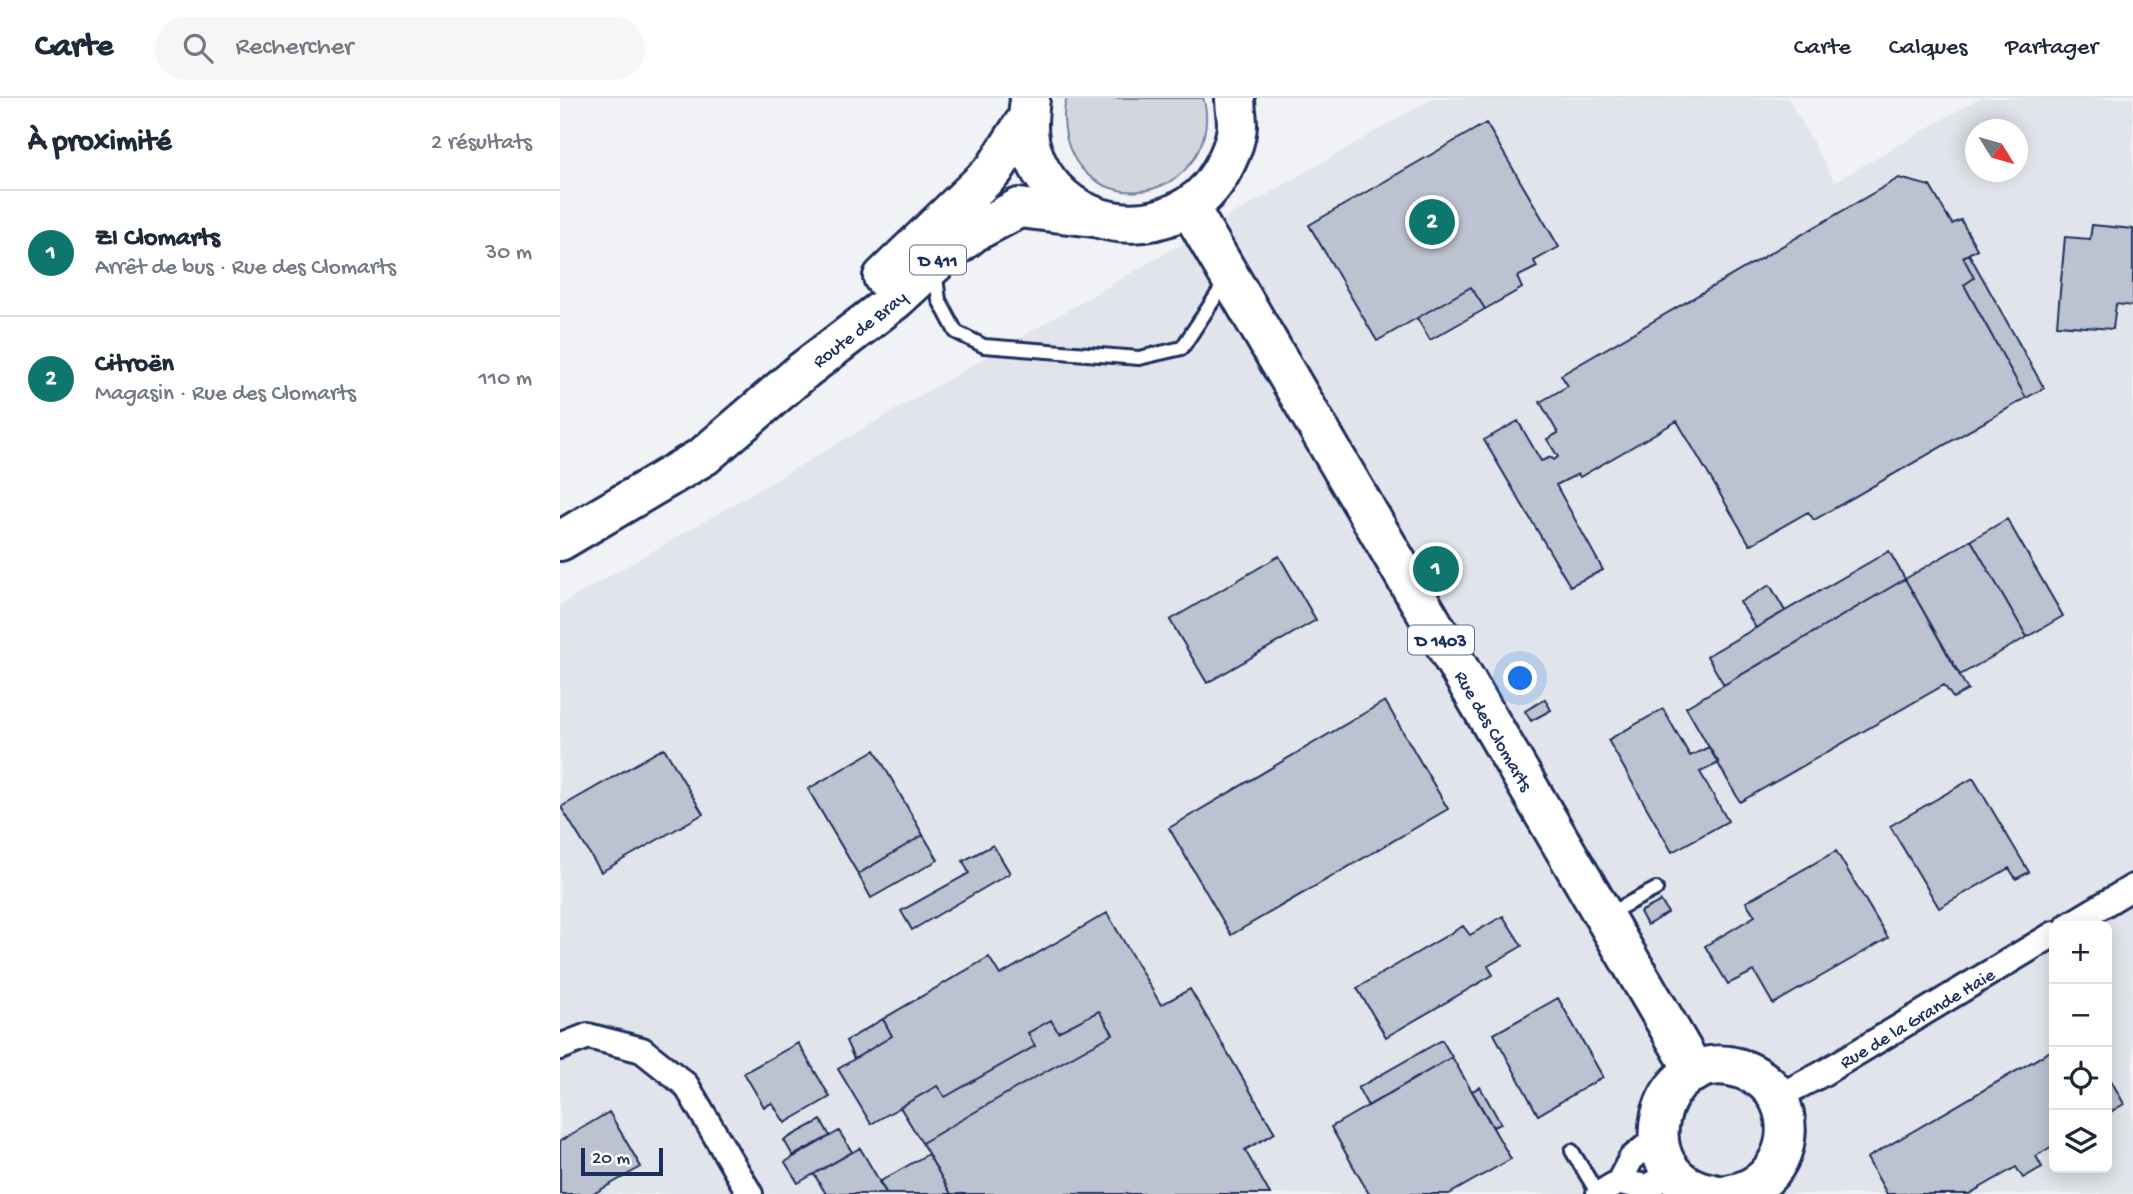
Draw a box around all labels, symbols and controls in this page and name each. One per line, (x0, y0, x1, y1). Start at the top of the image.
search box (155, 17, 645, 80)
text: Carte (35, 29, 113, 67)
icon: search (179, 29, 217, 67)
text: Rechercher (235, 33, 353, 64)
text: Carte (1794, 34, 1851, 63)
text: Calques (1889, 34, 1967, 63)
text: Partager (2005, 34, 2098, 63)
north arrow (1965, 119, 2028, 182)
text: À proximité (28, 126, 172, 161)
text: 2 résultats (431, 130, 532, 157)
pin: 2 (1409, 196, 1455, 248)
text: ZI Clomarts (95, 224, 220, 255)
text: 1 (46, 240, 56, 267)
text: 30 m (485, 240, 532, 267)
road number: D 411 (910, 246, 966, 274)
text: Arrêt de bus · Rue des Clomarts (95, 255, 396, 282)
street label: Route de Bray (809, 287, 913, 374)
text: Citroën (95, 350, 174, 381)
text: 2 (45, 366, 57, 393)
text: 110 m (479, 366, 532, 393)
text: Magasin · Rue des Clomarts (95, 381, 356, 408)
pin: 1 (1413, 543, 1459, 595)
road number: D 1403 (1408, 626, 1474, 654)
your location (1503, 661, 1537, 695)
street label: Rue des Clomarts (1448, 668, 1537, 797)
map controls (2049, 921, 2112, 1173)
button: + (2049, 921, 2112, 984)
street label: Rue de la Grande Haie (1837, 964, 2000, 1075)
button: − (2049, 984, 2112, 1047)
button: locate (2049, 1047, 2112, 1110)
button: layers (2049, 1110, 2112, 1173)
scale bar (581, 1145, 663, 1177)
text: 20 m (592, 1148, 630, 1171)

